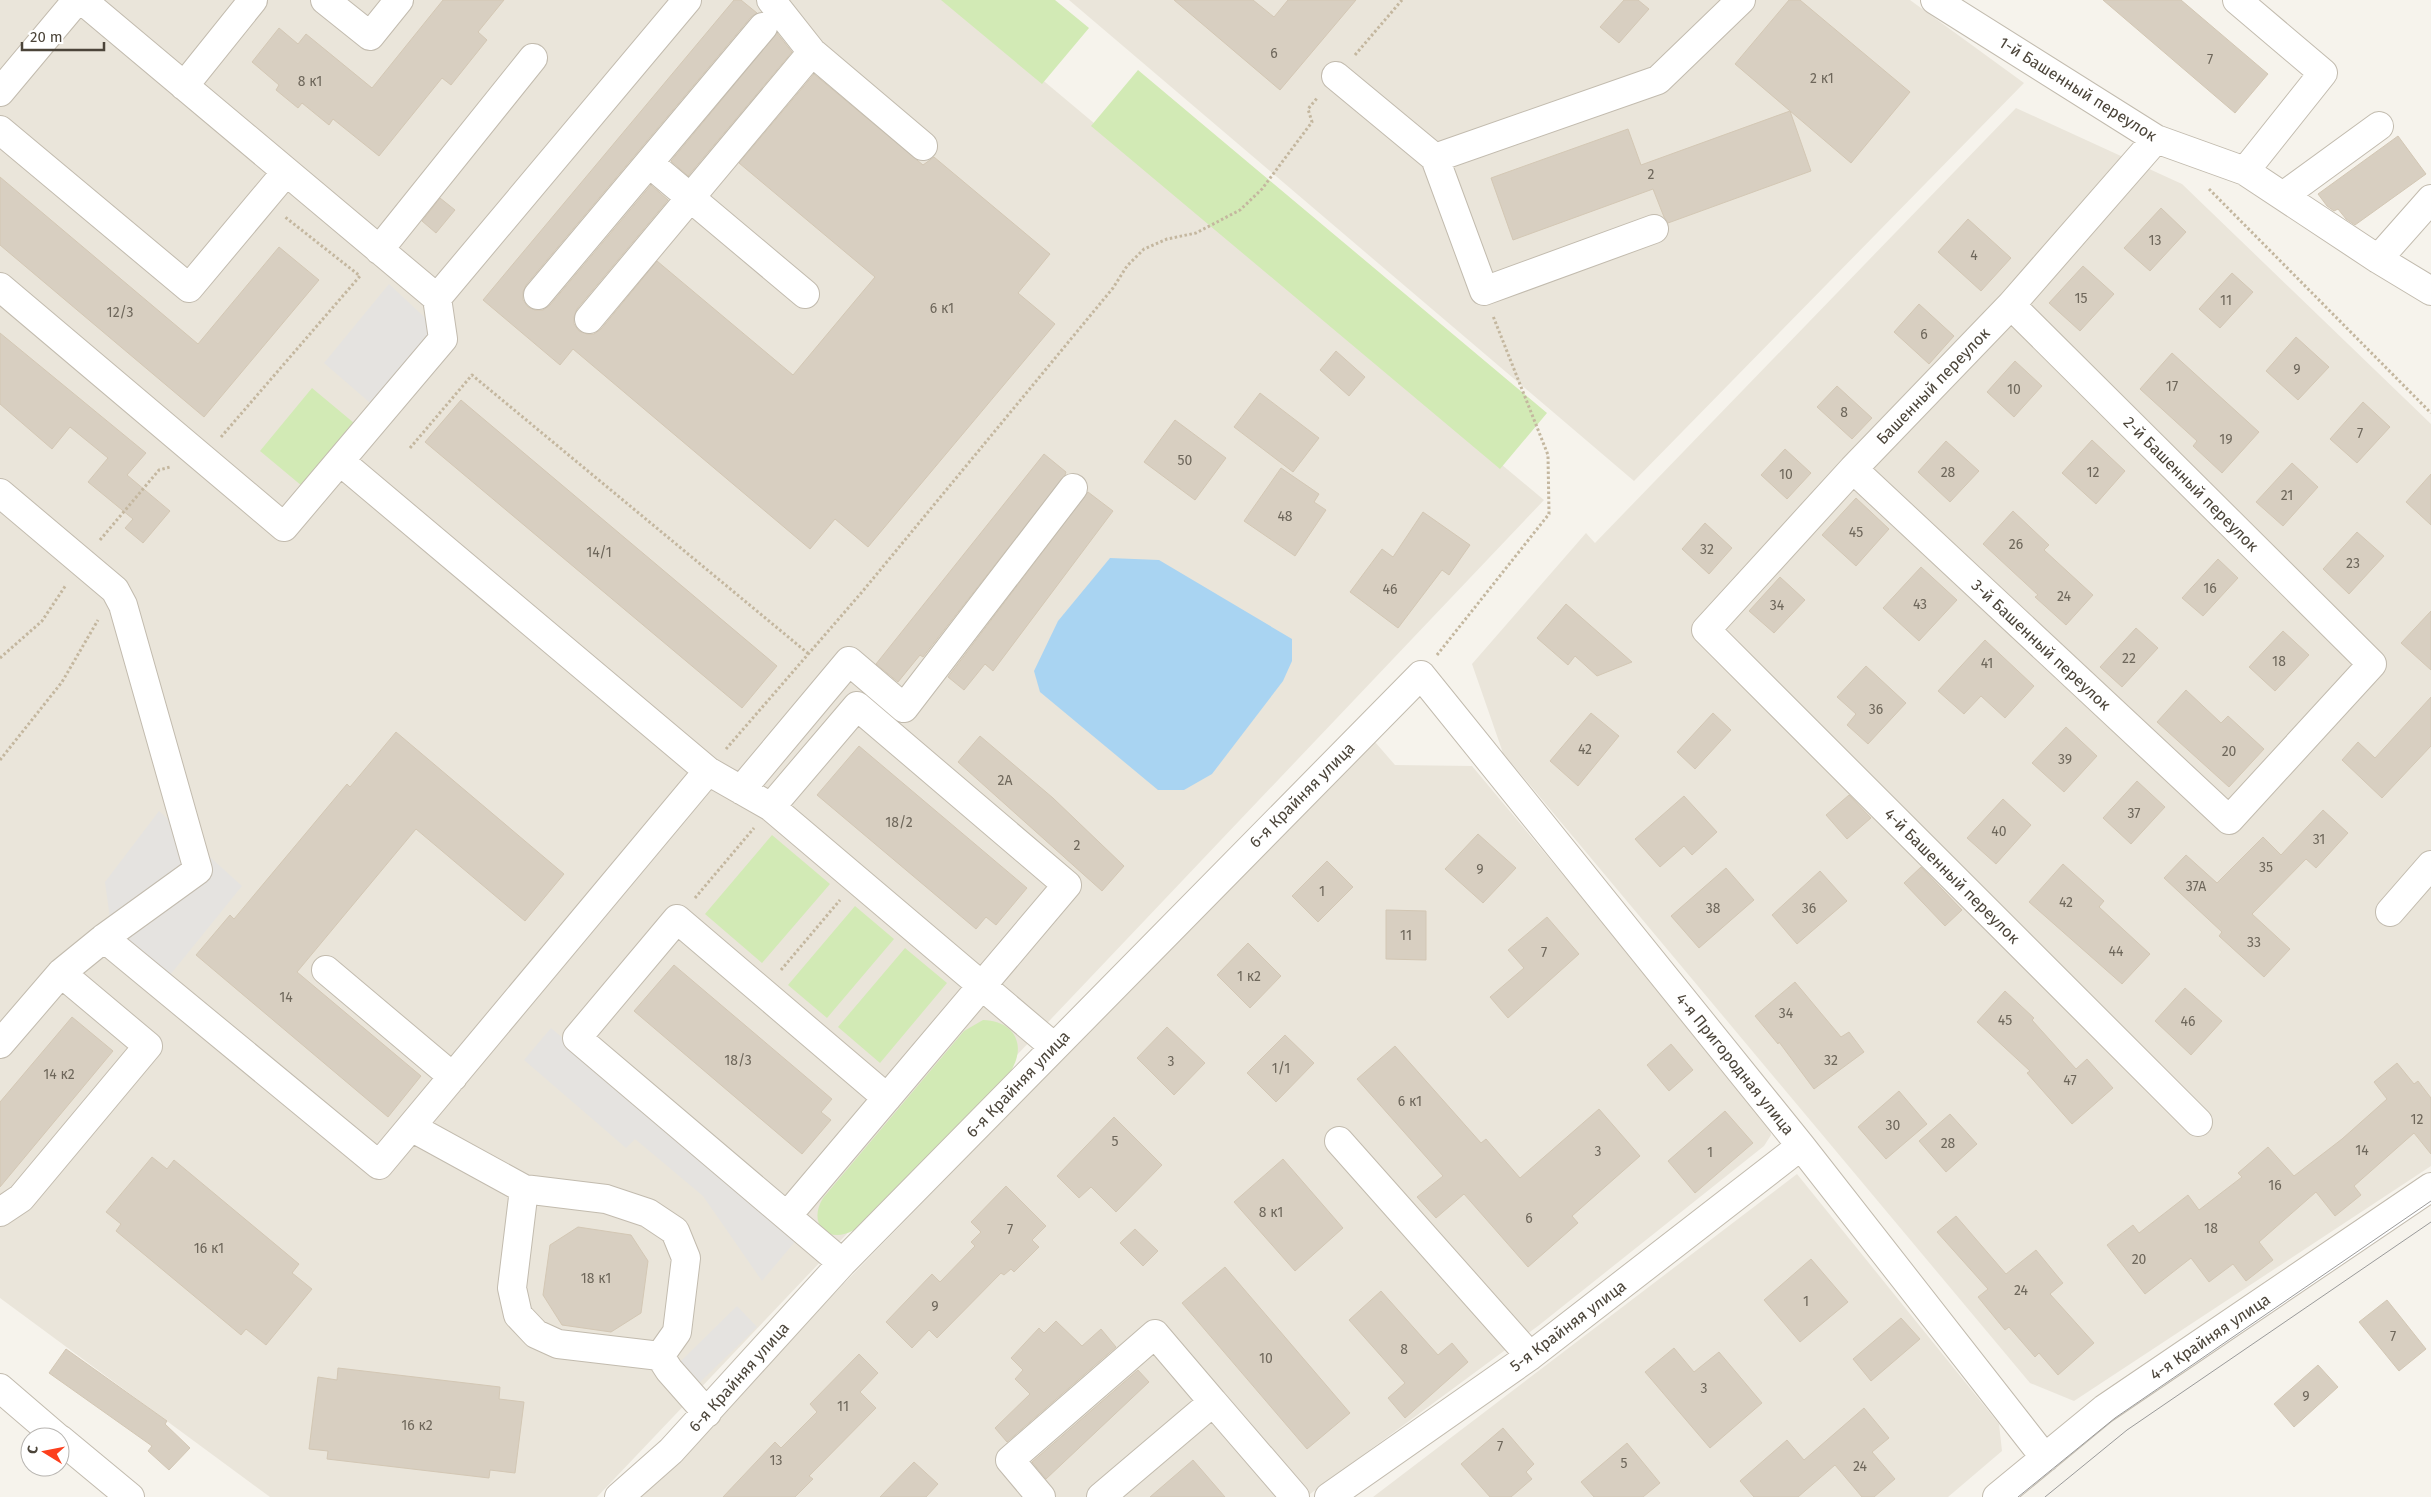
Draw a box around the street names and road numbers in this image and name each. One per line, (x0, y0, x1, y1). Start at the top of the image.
street label: 1-й Башенный переулок (1996, 33, 2161, 146)
street label: Башенный переулок (1872, 323, 1994, 448)
street label: 2-й Башенный переулок (2120, 413, 2263, 556)
street label: 3-й Башенный переулок (1968, 576, 2115, 715)
street label: 6-я Крайняя улица (1245, 738, 1359, 852)
street label: 4-й Башенный переулок (1880, 804, 2024, 948)
street label: 4-я Пригородная улица (1672, 989, 1798, 1139)
street label: 6-я Крайняя улица (962, 1027, 1074, 1141)
street label: 5-я Крайняя улица (1506, 1276, 1630, 1376)
street label: 4-я Крайняя улица (2146, 1290, 2274, 1384)
street label: 6-я Крайняя улица (685, 1318, 793, 1436)

